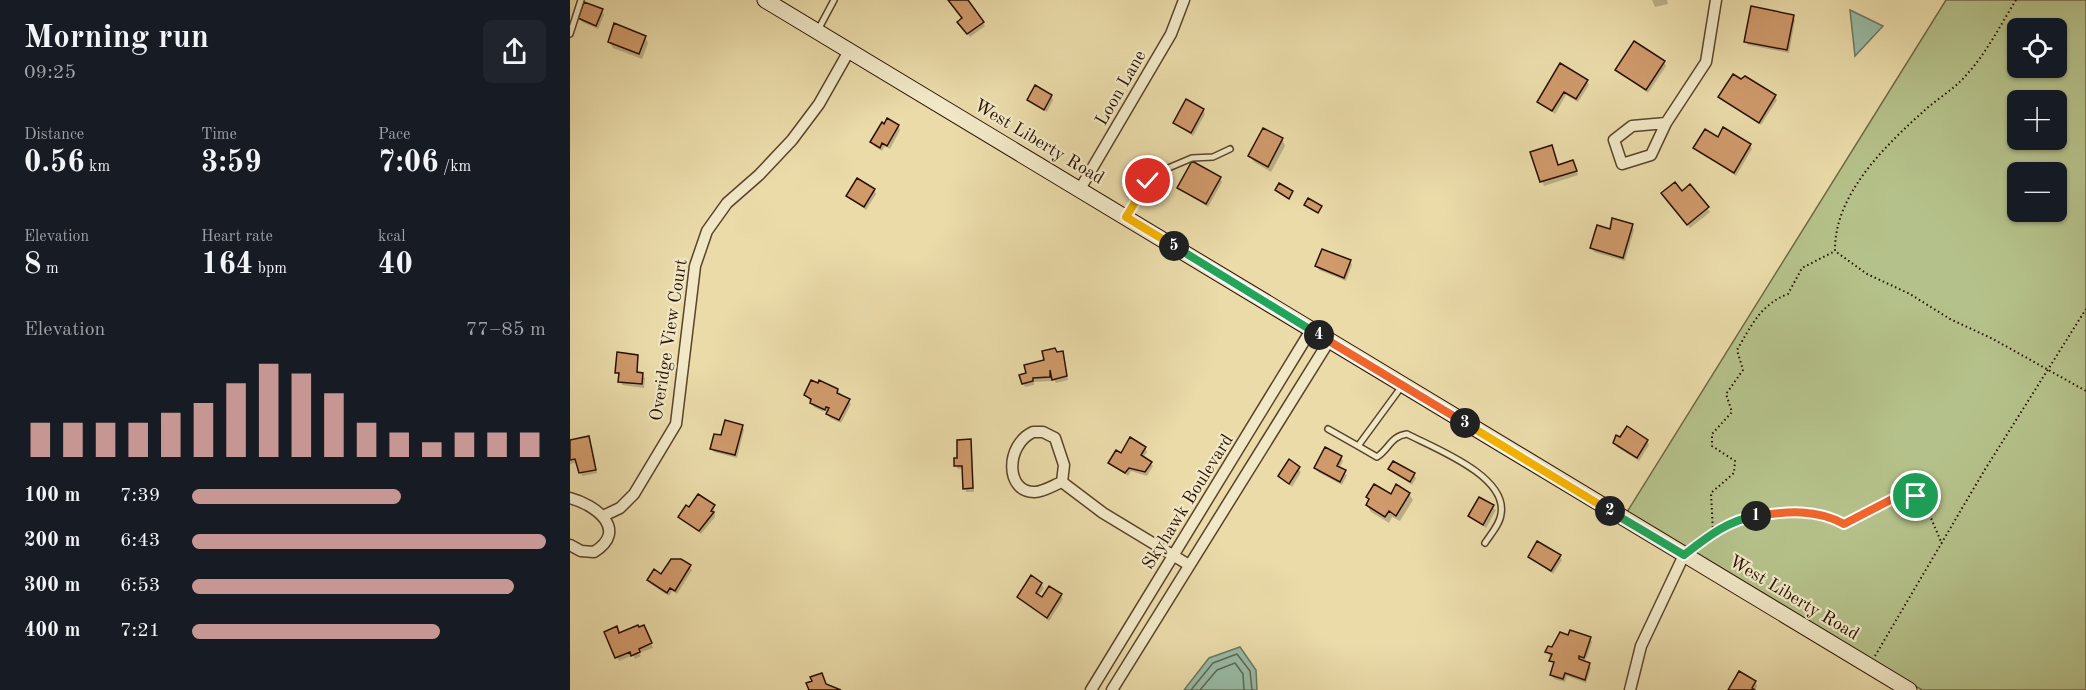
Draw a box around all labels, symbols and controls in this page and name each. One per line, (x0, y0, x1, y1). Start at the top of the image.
map controls (2007, 18, 2067, 222)
button: locate (2007, 18, 2067, 78)
button: share (483, 20, 546, 83)
text: Morning run (24, 22, 209, 55)
street label: Loon Lane (1092, 47, 1150, 129)
text: 09:25 (24, 63, 76, 83)
button: + (2007, 90, 2067, 150)
street label: West Liberty Road (971, 96, 1107, 188)
text: Distance (24, 127, 84, 143)
text: Time (201, 127, 237, 143)
text: Pace (378, 127, 410, 143)
text: 0.56 (24, 148, 85, 178)
text: 3:59 (201, 148, 262, 178)
text: 7:06 (378, 148, 439, 178)
pin (1122, 155, 1173, 206)
text: km (85, 159, 110, 175)
text: /km (439, 159, 471, 175)
button: − (2007, 162, 2067, 222)
icon: check (1131, 164, 1164, 197)
text: Elevation (24, 229, 89, 245)
text: Heart rate (201, 229, 273, 245)
text: kcal (378, 229, 406, 245)
pin: 5 (1159, 231, 1189, 261)
text: 5 (1169, 238, 1179, 254)
text: 8 (24, 250, 41, 280)
text: 164 (201, 250, 253, 280)
text: 40 (378, 250, 413, 280)
street label: Overidge View Court (647, 258, 691, 422)
text: m (41, 261, 59, 277)
text: bpm (253, 261, 287, 277)
text: Elevation (24, 320, 105, 340)
text: 77–85 m (466, 320, 546, 340)
pin: 4 (1304, 320, 1334, 350)
text: 4 (1314, 327, 1324, 343)
pin: 3 (1450, 408, 1480, 438)
text: 3 (1460, 415, 1470, 431)
street label: Skyhawk Boulevard (1139, 431, 1237, 573)
pin (1890, 470, 1941, 521)
icon: arrive (1899, 479, 1932, 512)
text: 100 m (24, 486, 80, 506)
text: 7:39 (120, 486, 160, 506)
pin: 2 (1595, 496, 1625, 526)
pin: 1 (1741, 501, 1771, 531)
text: 2 (1605, 503, 1615, 519)
text: 1 (1751, 508, 1761, 524)
text: 200 m (24, 531, 80, 551)
text: 6:43 (120, 531, 160, 551)
street label: West Liberty Road (1726, 552, 1862, 644)
text: 300 m (24, 576, 80, 596)
text: 6:53 (120, 576, 160, 596)
text: 400 m (24, 621, 80, 641)
text: 7:21 (120, 621, 160, 641)

